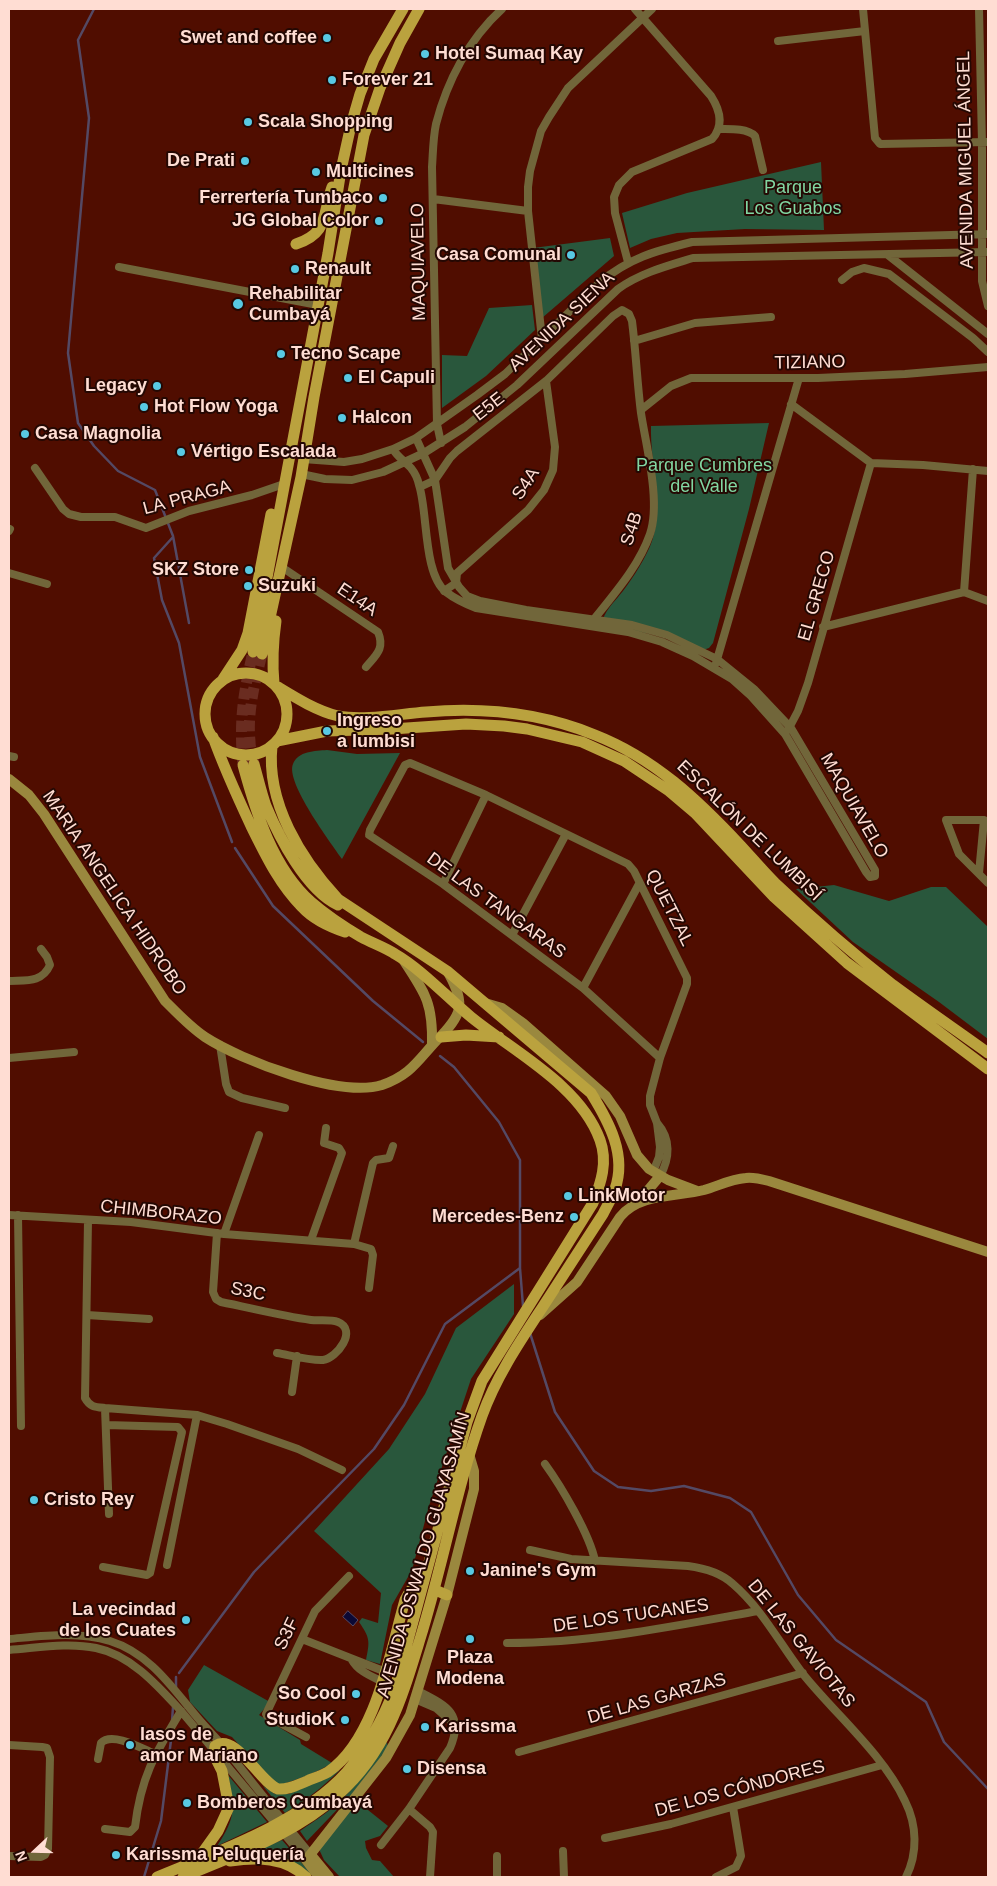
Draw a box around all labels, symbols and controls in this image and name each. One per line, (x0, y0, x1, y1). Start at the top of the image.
place label: Swet and coffee (180, 27, 317, 49)
marker: Swet and coffee (321, 32, 333, 44)
place label: Hotel Sumaq Kay (435, 43, 583, 65)
marker: Hotel Sumaq Kay (419, 48, 431, 60)
street label: AVENIDA MIGUEL ÁNGEL (953, 51, 979, 269)
place label: Forever 21 (342, 69, 433, 91)
marker: Forever 21 (326, 74, 338, 86)
place label: Scala Shopping (258, 111, 393, 133)
marker: Scala Shopping (242, 116, 254, 128)
place label: De Prati (167, 150, 235, 172)
marker: De Prati (239, 155, 251, 167)
place label: Multicines (326, 161, 414, 183)
marker: Multicines (310, 166, 322, 178)
park label: Parque Los Guabos (744, 177, 842, 220)
place label: Ferrertería Tumbaco (199, 187, 373, 209)
marker: Ferrertería Tumbaco (377, 192, 389, 204)
street label: MAQUIAVELO (407, 203, 431, 321)
place label: JG Global Color (232, 210, 369, 232)
marker: JG Global Color (373, 215, 385, 227)
place label: Casa Comunal (436, 244, 561, 266)
marker: Casa Comunal (565, 249, 577, 261)
place label: Renault (305, 258, 371, 280)
marker: Renault (289, 263, 301, 275)
street label: AVENIDA SIENA (505, 267, 619, 377)
place label: Rehabilitar Cumbayá (249, 283, 342, 326)
marker: Rehabilitar Cumbayá (231, 297, 245, 311)
place label: Tecno Scape (291, 343, 401, 365)
marker: Tecno Scape (275, 348, 287, 360)
street label: TIZIANO (774, 352, 846, 374)
place label: El Capuli (358, 367, 435, 389)
marker: El Capuli (342, 372, 354, 384)
place label: Legacy (85, 375, 147, 397)
marker: Legacy (151, 380, 163, 392)
street label: E5E (469, 388, 509, 426)
place label: Hot Flow Yoga (154, 396, 278, 418)
marker: Hot Flow Yoga (138, 401, 150, 413)
place label: Halcon (352, 407, 412, 429)
marker: Halcon (336, 412, 348, 424)
place label: Casa Magnolia (35, 423, 161, 445)
marker: Casa Magnolia (19, 428, 31, 440)
place label: Vértigo Escalada (191, 441, 336, 463)
marker: Vértigo Escalada (175, 446, 187, 458)
park label: Parque Cumbres del Valle (636, 455, 772, 498)
street label: S4A (508, 464, 544, 504)
street label: LA PRAGA (141, 476, 233, 520)
street label: S4B (616, 509, 648, 549)
street label: EL GRECO (794, 548, 840, 644)
place label: SKZ Store (152, 559, 239, 581)
marker: SKZ Store (243, 564, 255, 576)
place label: Suzuki (258, 575, 316, 597)
street label: E14A (333, 579, 381, 621)
marker: Suzuki (242, 580, 254, 592)
place label: Ingreso a lumbisi (337, 710, 415, 752)
marker: Ingreso a lumbisi (321, 725, 333, 737)
street label: MAQUIAVELO (815, 750, 893, 862)
street label: ESCALÓN DE LUMBISÍ (672, 756, 826, 906)
street label: MARIA ANGELICA HIDROBO (37, 787, 191, 999)
street label: DE LAS TANGARAS (422, 848, 570, 964)
street label: QUETZAL (641, 866, 697, 950)
place label: LinkMotor (578, 1185, 665, 1207)
marker: LinkMotor (562, 1190, 574, 1202)
street label: CHIMBORAZO (99, 1196, 223, 1230)
place label: Mercedes-Benz (432, 1206, 564, 1228)
marker: Mercedes-Benz (568, 1211, 580, 1223)
street label: S3C (229, 1278, 267, 1306)
street label: AVENIDA OSWALDO GUAYASAMÍN (373, 1410, 475, 1700)
place label: Cristo Rey (44, 1489, 134, 1511)
marker: Cristo Rey (28, 1494, 40, 1506)
place label: Janine's Gym (480, 1560, 596, 1582)
marker: Janine's Gym (464, 1565, 476, 1577)
street label: DE LAS GAVIOTAS (743, 1576, 859, 1712)
street label: DE LOS TUCANES (552, 1594, 710, 1638)
place label: La vecindad de los Cuates (59, 1599, 176, 1642)
marker: La vecindad de los Cuates (180, 1614, 192, 1626)
street label: S3F (270, 1614, 304, 1654)
marker: Plaza Modena (464, 1633, 476, 1645)
place label: Plaza Modena (436, 1647, 504, 1690)
street label: DE LAS GARZAS (585, 1669, 729, 1729)
place label: So Cool (278, 1683, 346, 1705)
marker: So Cool (350, 1688, 362, 1700)
place label: StudioK (266, 1709, 335, 1731)
marker: StudioK (339, 1714, 351, 1726)
place label: Karissma (435, 1716, 516, 1738)
marker: Karissma (419, 1721, 431, 1733)
place label: lasos de amor Mariano (140, 1724, 258, 1766)
marker: lasos de amor Mariano (124, 1739, 136, 1751)
street label: DE LOS CÓNDORES (653, 1756, 827, 1822)
place label: Disensa (417, 1758, 486, 1780)
marker: Disensa (401, 1763, 413, 1775)
place label: Bomberos Cumbayá (197, 1792, 372, 1814)
marker: Bomberos Cumbayá (181, 1797, 193, 1809)
north arrow (10, 1826, 60, 1876)
place label: Karissma Peluquería (126, 1844, 304, 1866)
text: N (12, 1849, 30, 1864)
marker: Karissma Peluquería (110, 1849, 122, 1861)

